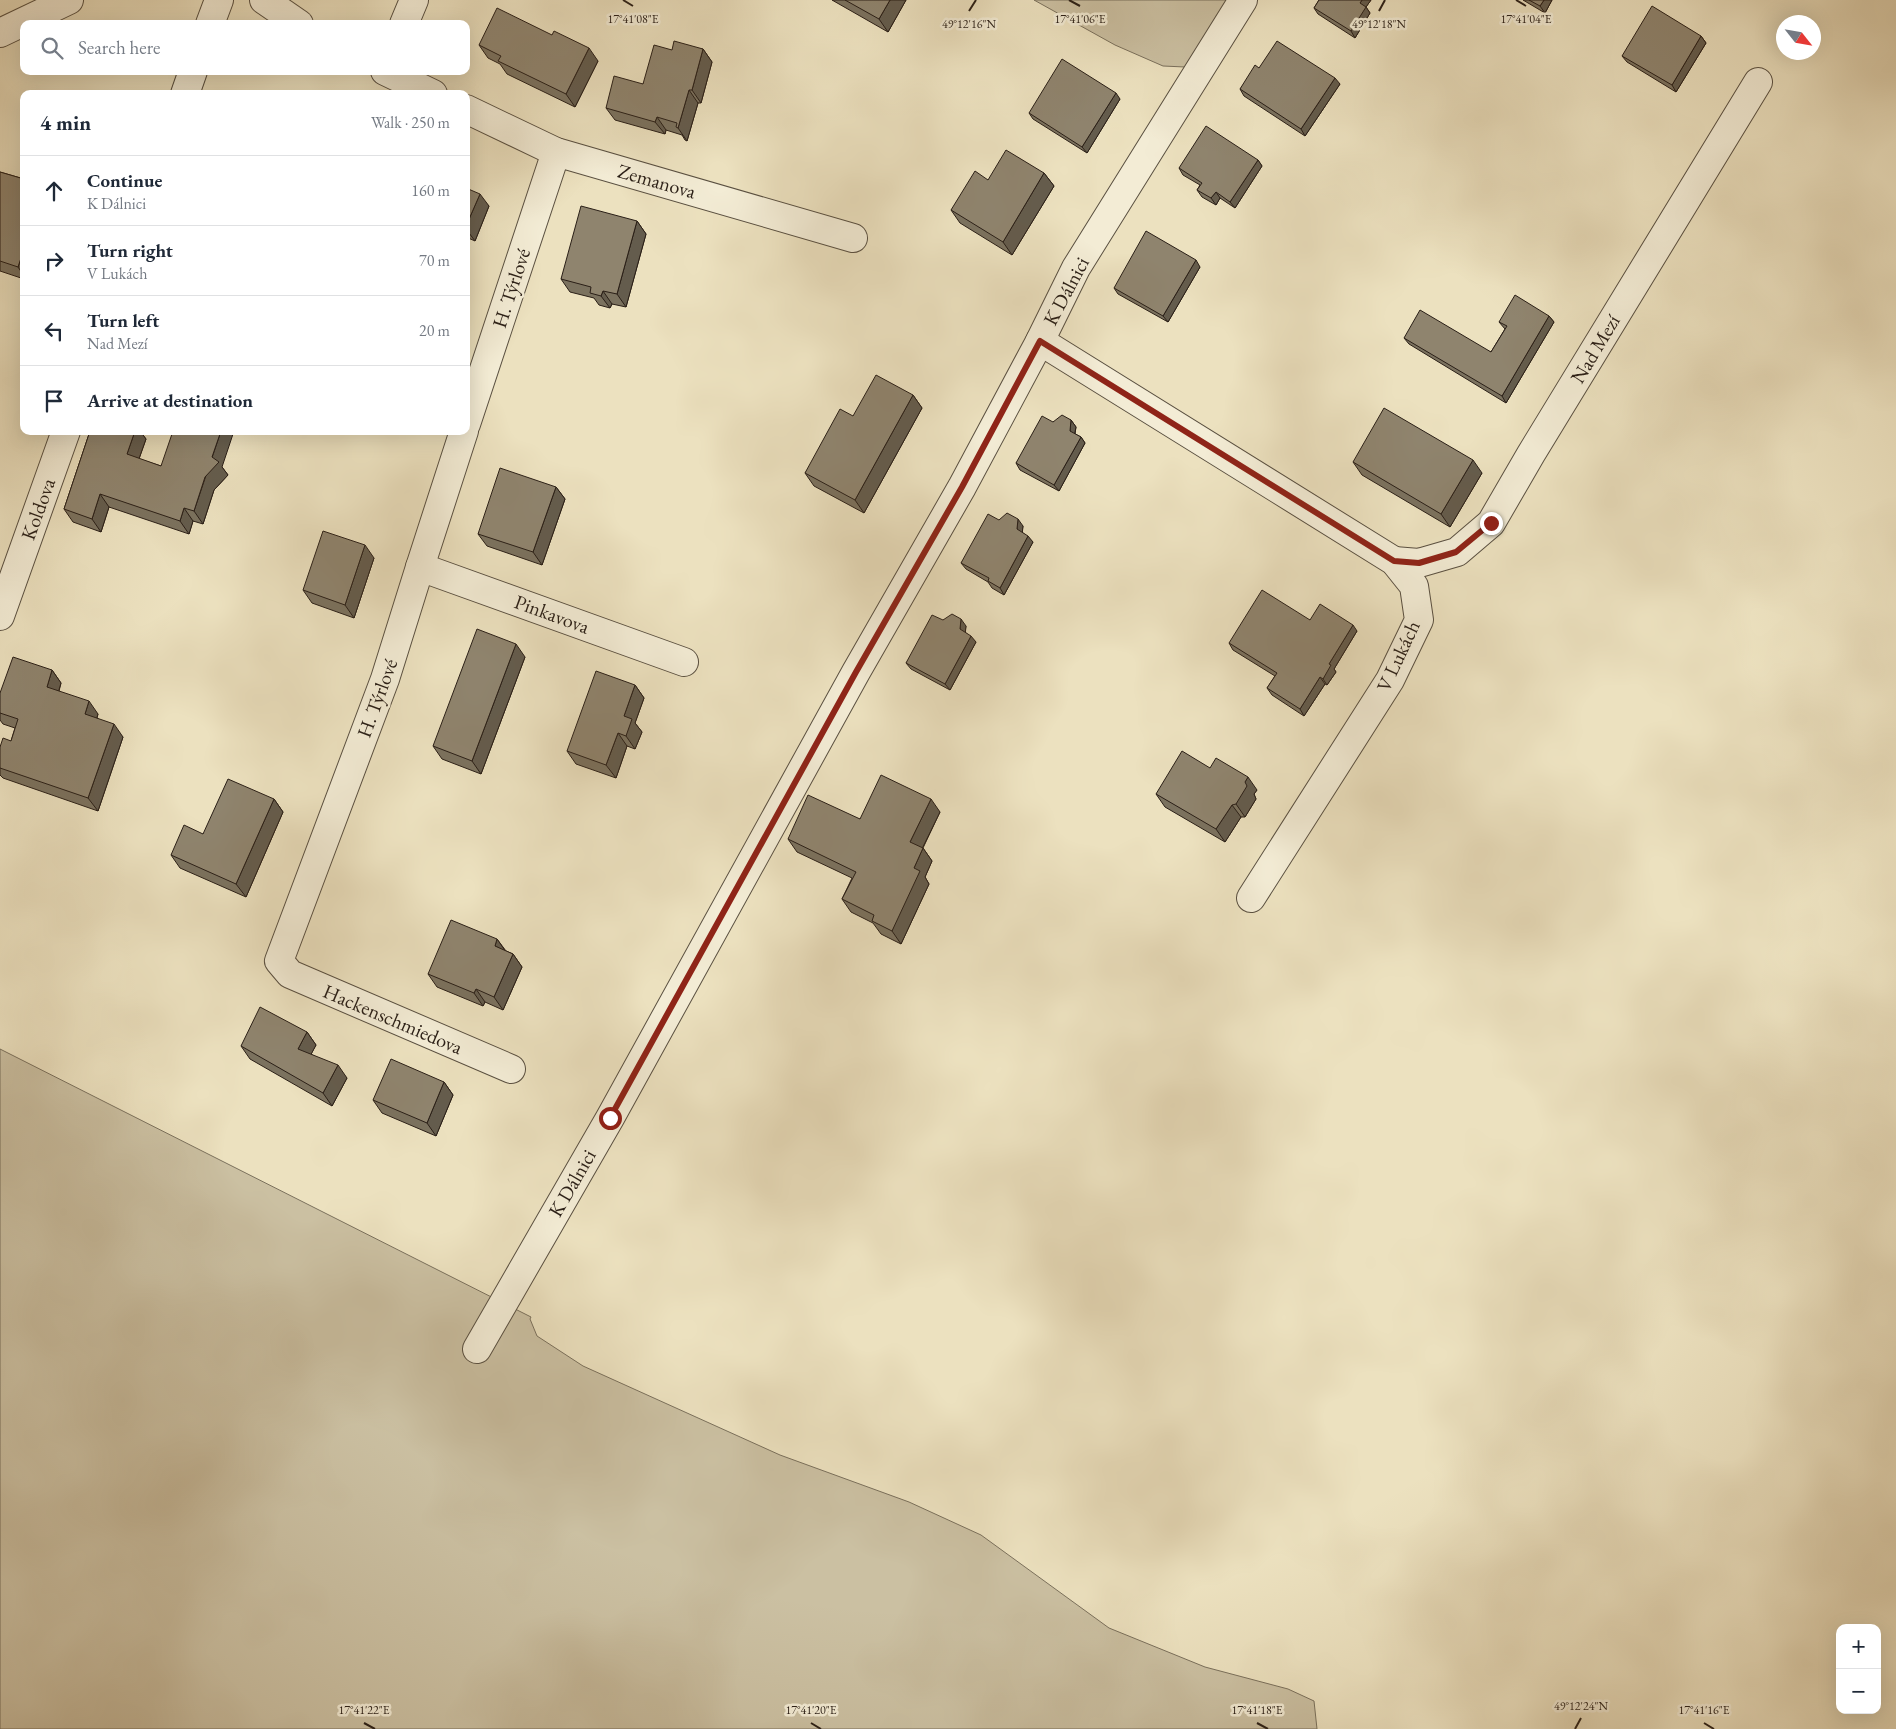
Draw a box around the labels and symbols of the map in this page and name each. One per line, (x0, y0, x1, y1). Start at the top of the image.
text: 17°41'08"E (607, 11, 659, 27)
text: 17°41'06"E (1054, 11, 1106, 27)
text: 17°41'04"E (1500, 11, 1552, 27)
north arrow (1776, 15, 1821, 60)
text: 49°12'16"N (942, 16, 996, 32)
text: 49°12'18"N (1352, 16, 1406, 32)
street label: Zemanova (615, 157, 699, 205)
street label: H. Týrlové (486, 245, 536, 331)
street label: K Dálnici (1037, 252, 1095, 330)
street label: Nad Mezí (1564, 310, 1626, 388)
street label: Koldova (15, 474, 61, 544)
route end (1480, 512, 1503, 535)
street label: Pinkavova (511, 588, 593, 640)
street label: V Lukách (1370, 616, 1426, 696)
street label: H. Týrlové (351, 655, 403, 741)
street label: Hackenschmiedova (319, 978, 467, 1060)
route start (599, 1107, 622, 1130)
street label: K Dálnici (542, 1144, 602, 1222)
text: 49°12'24"N (1554, 1698, 1608, 1714)
text: 17°41'22"E (338, 1702, 390, 1718)
text: 17°41'20"E (785, 1702, 837, 1718)
text: 17°41'18"E (1231, 1702, 1283, 1718)
text: 17°41'16"E (1678, 1702, 1730, 1718)

